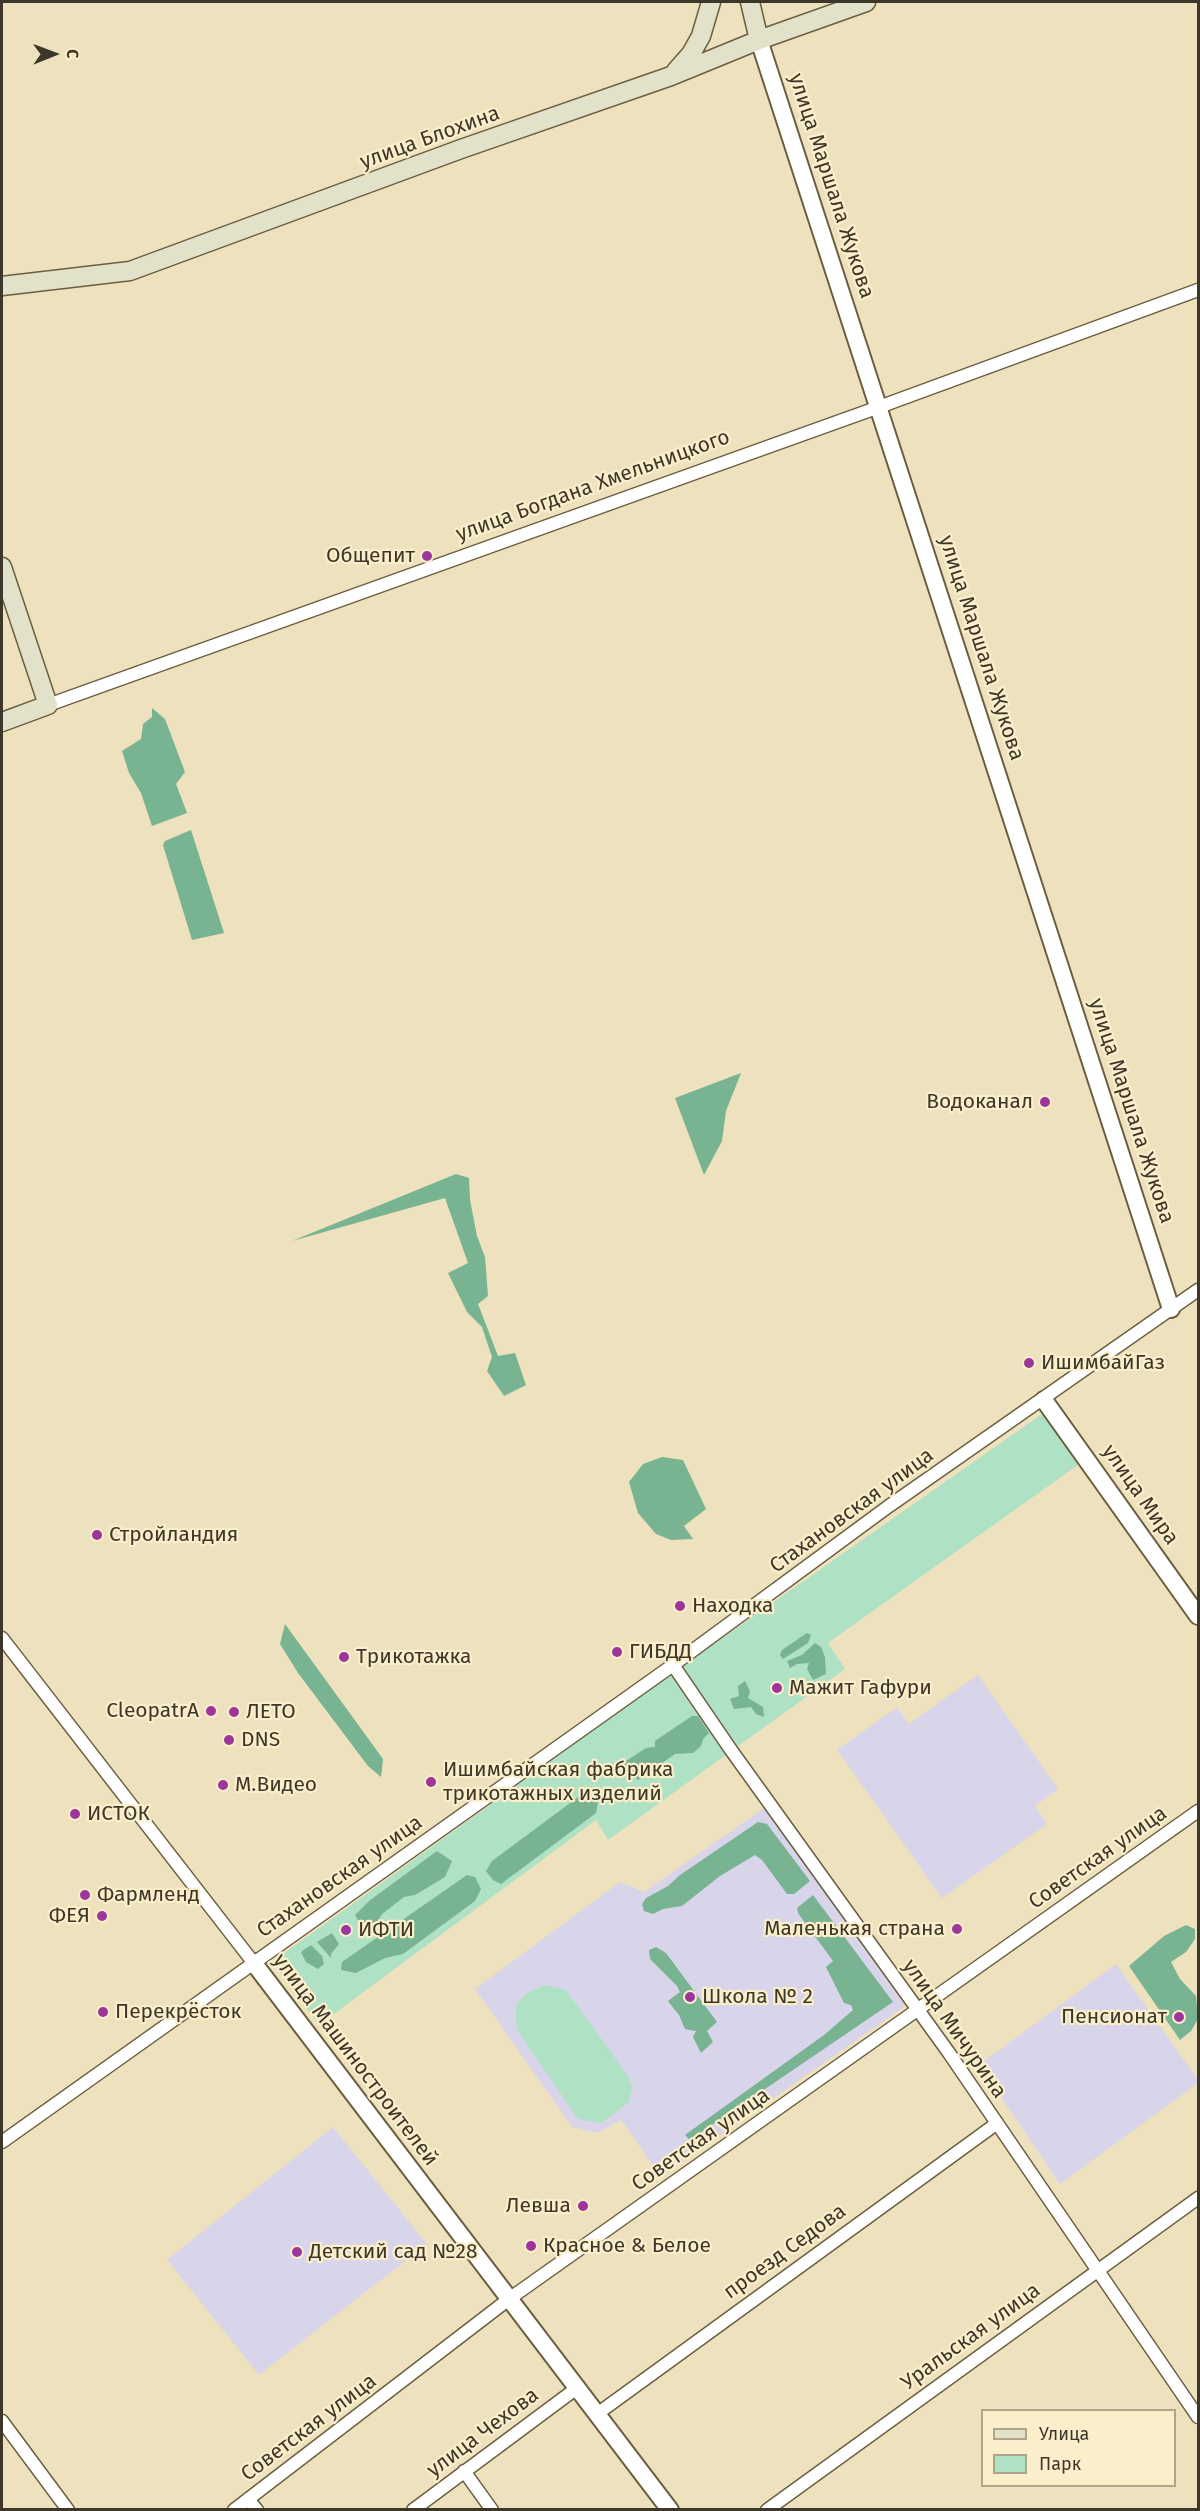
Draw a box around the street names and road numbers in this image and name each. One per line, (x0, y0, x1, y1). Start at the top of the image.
street label: улица Маршала Жукова (783, 70, 879, 302)
street label: улица Блохина (357, 101, 503, 175)
street label: улица Богдана Хмельницкого (453, 425, 733, 547)
street label: улица Маршала Жукова (933, 532, 1029, 764)
street label: улица Маршала Жукова (1083, 995, 1179, 1227)
street label: улица Мира (1096, 1440, 1184, 1550)
street label: Стахановская улица (765, 1443, 939, 1579)
street label: Советская улица (1024, 1801, 1172, 1915)
street label: Стахановская улица (252, 1810, 428, 1944)
street label: улица Машиностроителей (267, 1949, 443, 2171)
street label: улица Мичурина (897, 1955, 1011, 2103)
street label: Советская улица (627, 2083, 775, 2197)
street label: проезд Седова (719, 2199, 851, 2305)
street label: Уральская улица (897, 2278, 1045, 2396)
street label: Советская улица (236, 2369, 382, 2487)
street label: улица Чехова (422, 2383, 544, 2483)

